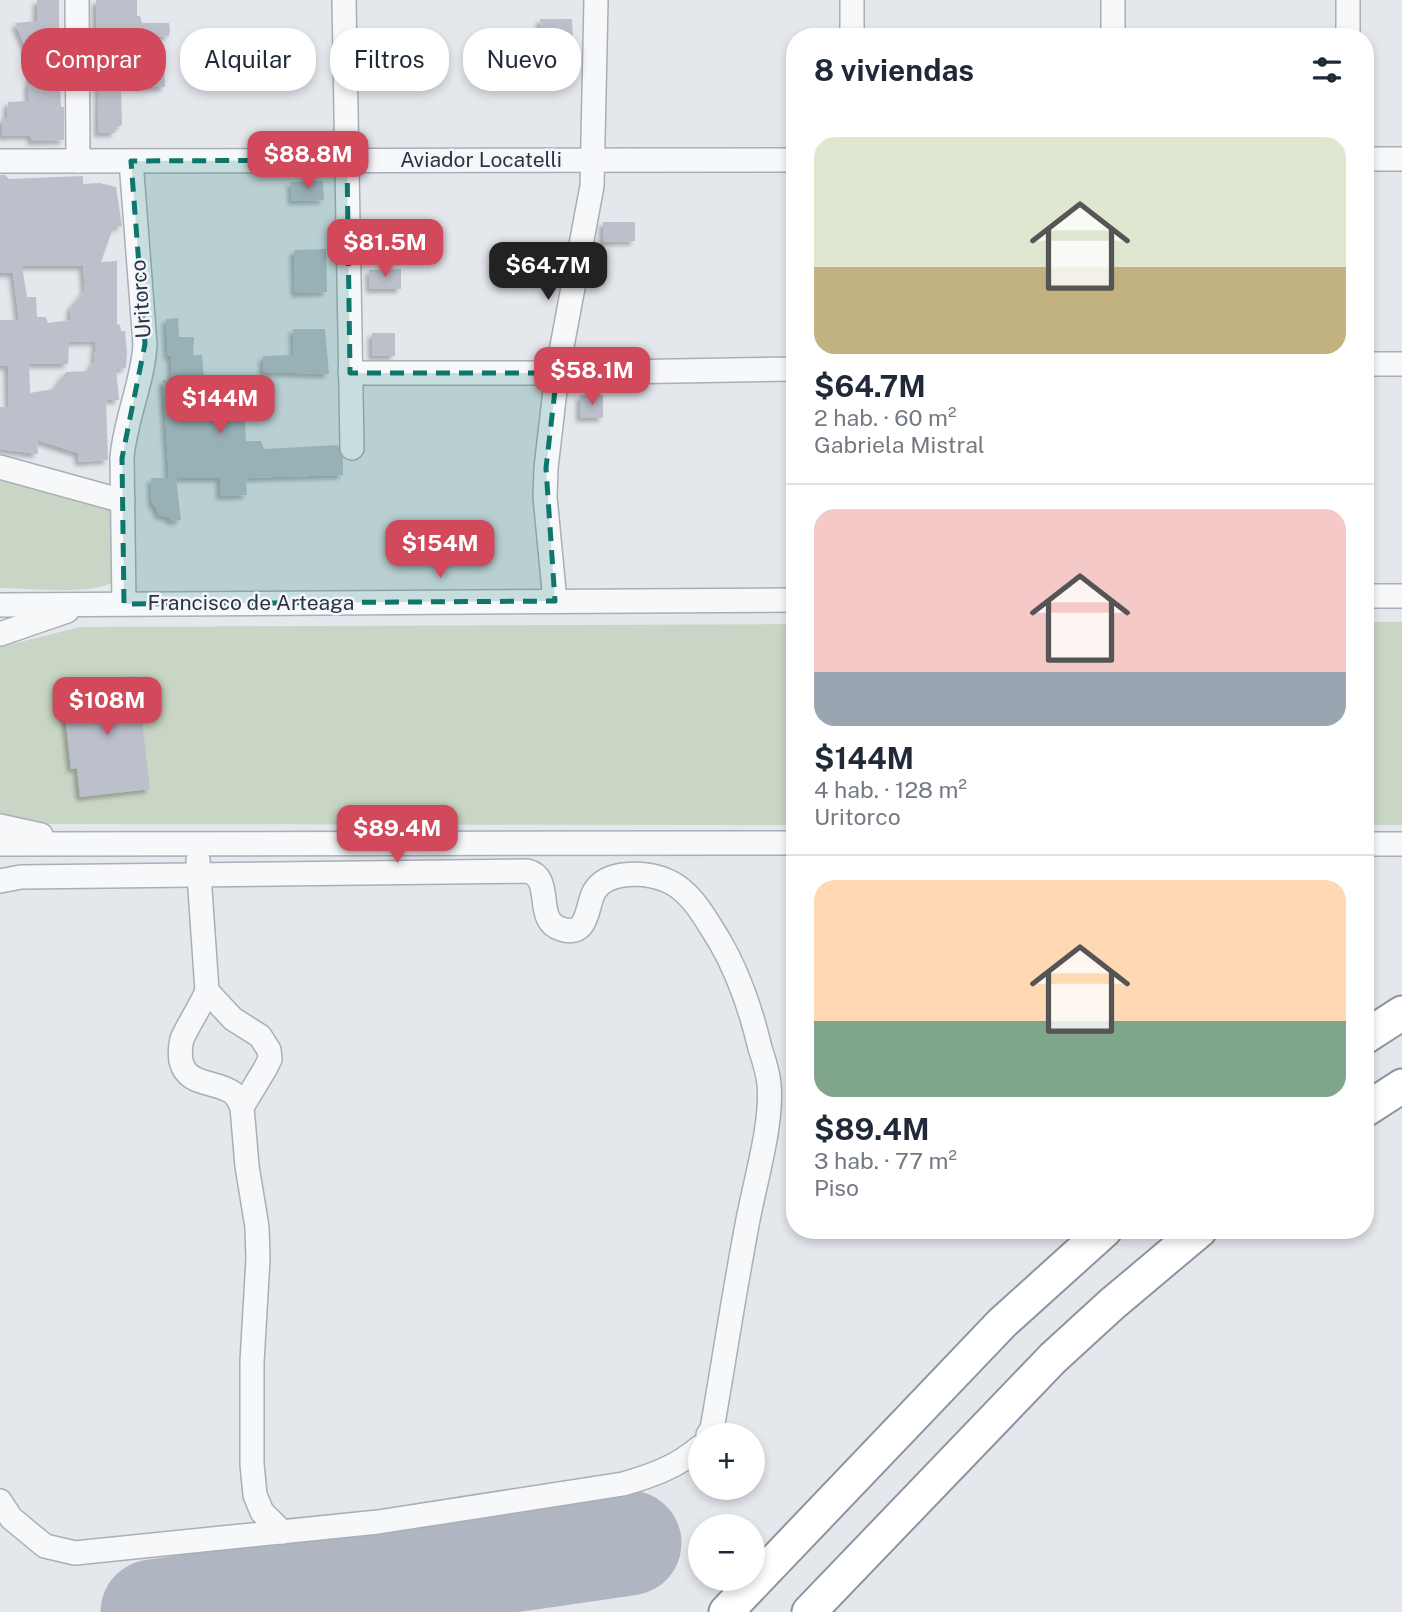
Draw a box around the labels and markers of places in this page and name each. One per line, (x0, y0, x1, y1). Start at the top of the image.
pin: $88.8M (251, 132, 365, 191)
pin: $81.5M (328, 219, 442, 279)
pin: $64.7M (491, 243, 605, 302)
pin: $58.1M (535, 348, 649, 407)
pin: $144M (171, 376, 269, 435)
pin: $154M (391, 520, 489, 580)
pin: $108M (58, 678, 156, 737)
pin: $89.4M (340, 806, 454, 865)

